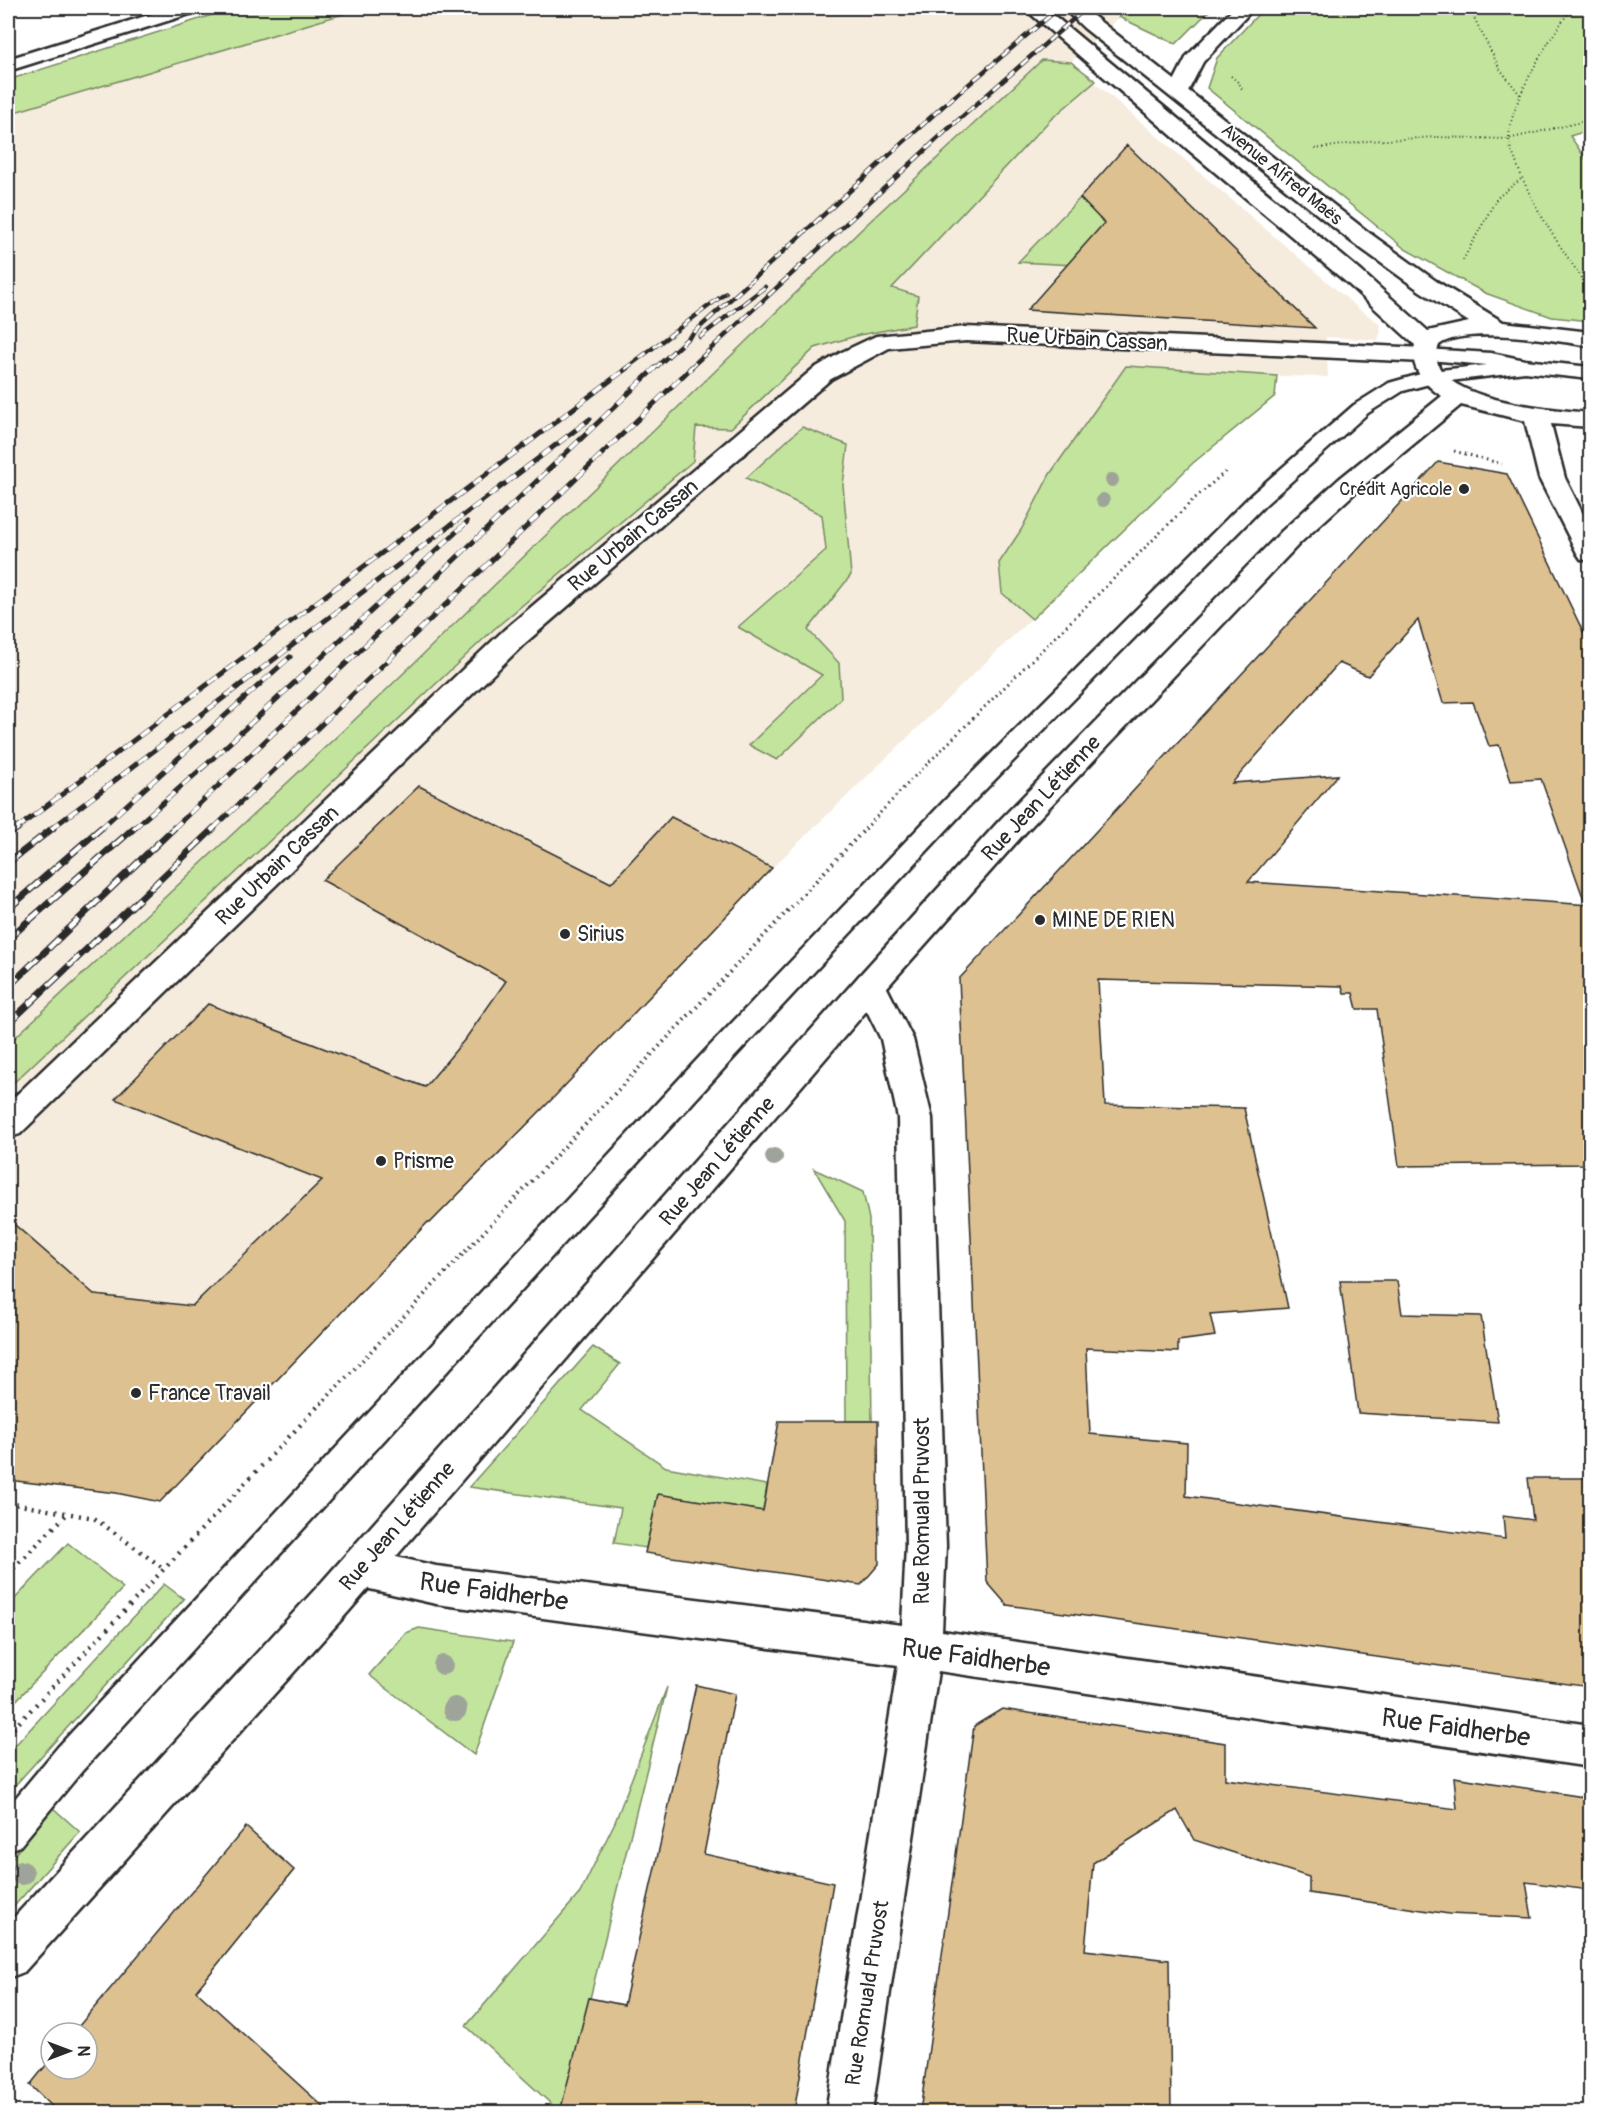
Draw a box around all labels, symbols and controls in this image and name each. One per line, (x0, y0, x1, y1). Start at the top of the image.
street label: Avenue Alfred Maës (1216, 119, 1347, 230)
street label: Rue Urbain Cassan (1006, 322, 1168, 357)
street label: Rue Urbain Cassan (563, 473, 704, 598)
place label: Crédit Agricole (1339, 478, 1452, 501)
marker: Crédit Agricole (1457, 482, 1471, 496)
street label: Rue Jean Létienne (976, 729, 1107, 867)
street label: Rue Urbain Cassan (210, 800, 345, 931)
place label: MINE DE RIEN (1052, 907, 1175, 934)
marker: MINE DE RIEN (1033, 913, 1047, 927)
place label: Sirius (577, 921, 625, 948)
marker: Sirius (558, 927, 572, 941)
street label: Rue Jean Létienne (654, 1091, 781, 1232)
place label: Prisme (393, 1148, 454, 1175)
marker: Prisme (374, 1154, 388, 1168)
place label: France Travail (148, 1380, 271, 1407)
marker: France Travail (129, 1386, 143, 1400)
street label: Rue Romuald Pruvost (909, 1417, 936, 1605)
street label: Rue Jean Létienne (334, 1456, 461, 1597)
street label: Rue Faidherbe (417, 1566, 571, 1618)
street label: Rue Faidherbe (899, 1632, 1053, 1684)
street label: Rue Faidherbe (1379, 1702, 1533, 1754)
street label: Rue Romuald Pruvost (840, 1898, 896, 2088)
north arrow (39, 2021, 99, 2081)
text: N (73, 2046, 93, 2057)

